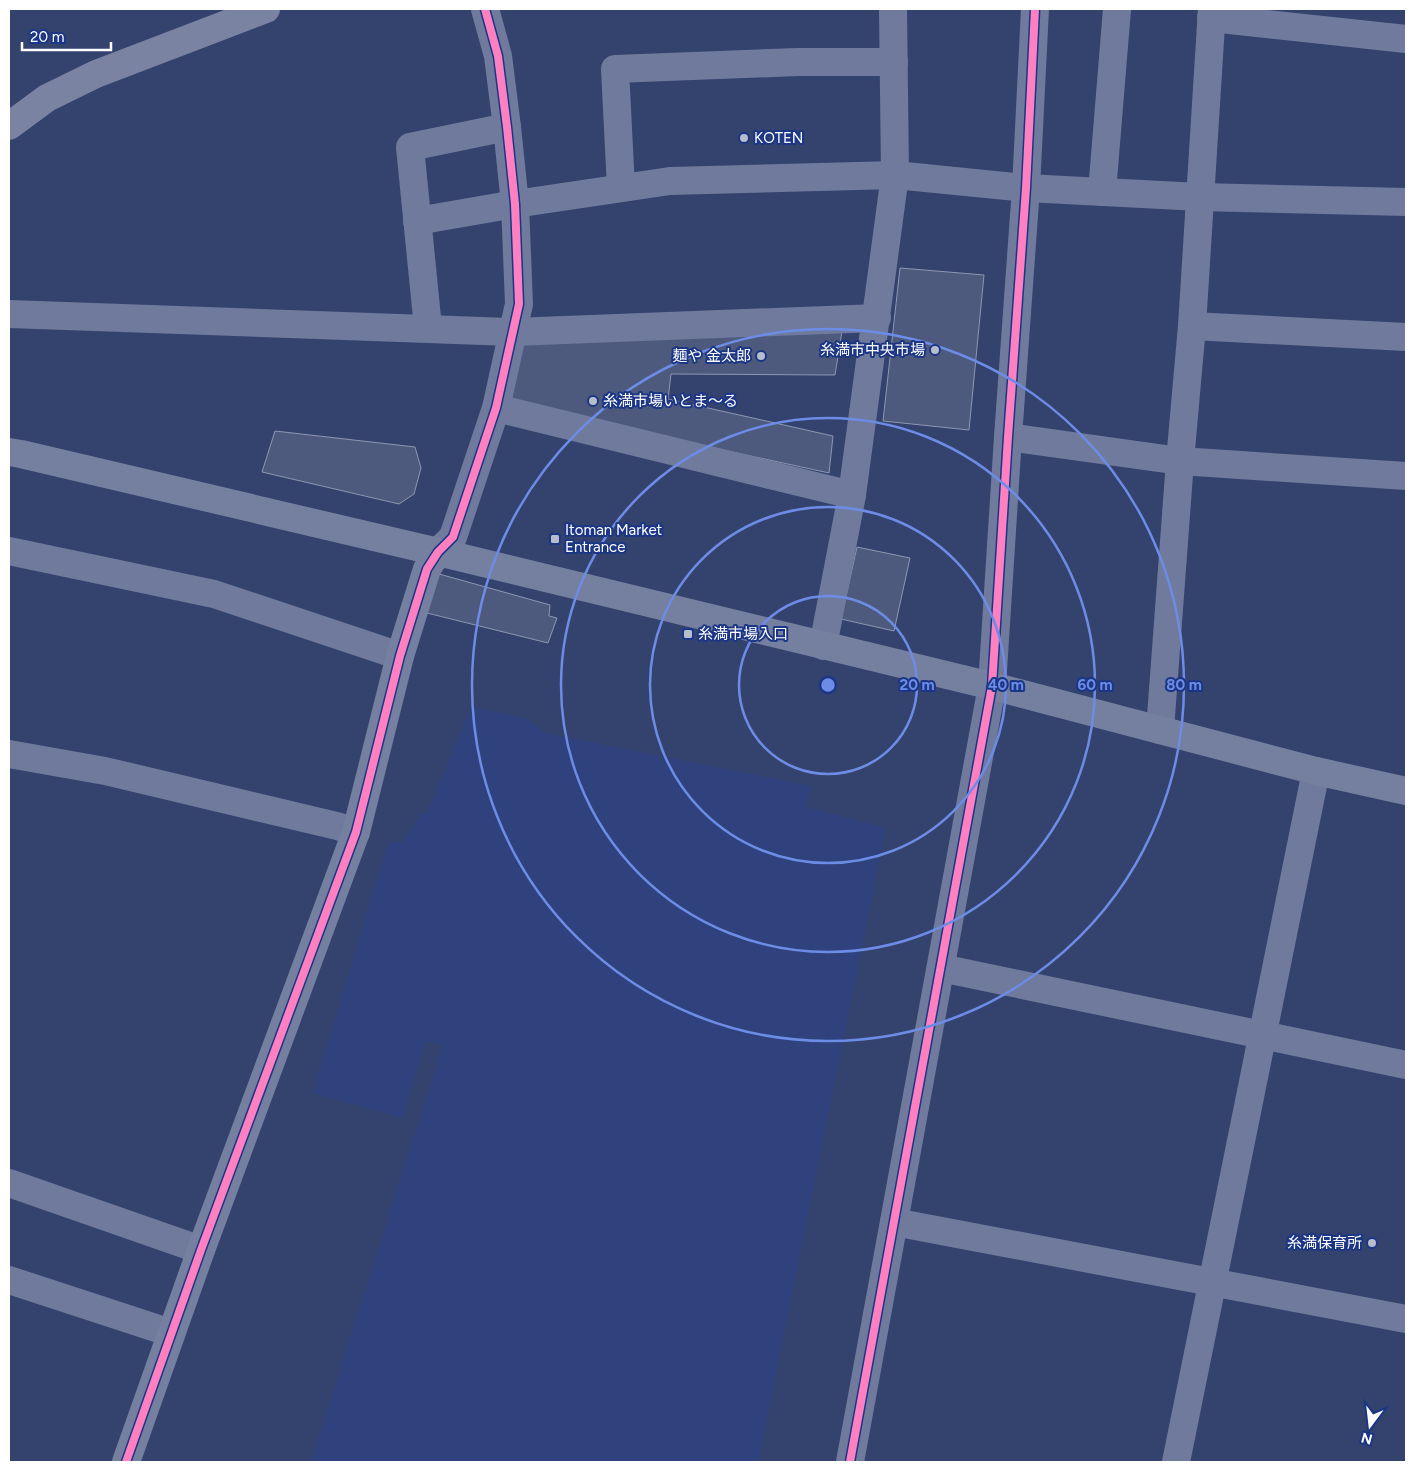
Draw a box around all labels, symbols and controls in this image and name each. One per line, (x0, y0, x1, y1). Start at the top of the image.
scale bar (22, 20, 111, 52)
text: 20 m (30, 28, 64, 46)
place label: KOTEN (754, 129, 803, 147)
marker: KOTEN (738, 132, 750, 144)
place label: 糸満市中央市場 (820, 341, 925, 359)
marker: 糸満市中央市場 (929, 344, 941, 356)
place label: 麺や 金太郎 (672, 347, 751, 365)
marker: 麺や 金太郎 (755, 350, 767, 362)
place label: 糸満市場いとま～る (603, 392, 738, 410)
marker: 糸満市場いとま～る (587, 395, 599, 407)
place label: Itoman Market Entrance (565, 521, 663, 556)
marker: Itoman Market Entrance (549, 533, 561, 545)
place label: 糸満市場入口 (698, 625, 788, 643)
marker: 糸満市場入口 (682, 628, 694, 640)
centre of rings (819, 676, 837, 694)
text: 20 m (899, 676, 935, 694)
text: 40 m (988, 676, 1024, 694)
text: 60 m (1077, 676, 1113, 694)
text: 80 m (1166, 676, 1202, 694)
place label: 糸満保育所 (1287, 1234, 1362, 1252)
marker: 糸満保育所 (1366, 1237, 1378, 1249)
north arrow (1345, 1401, 1395, 1451)
text: N (1359, 1428, 1374, 1448)

